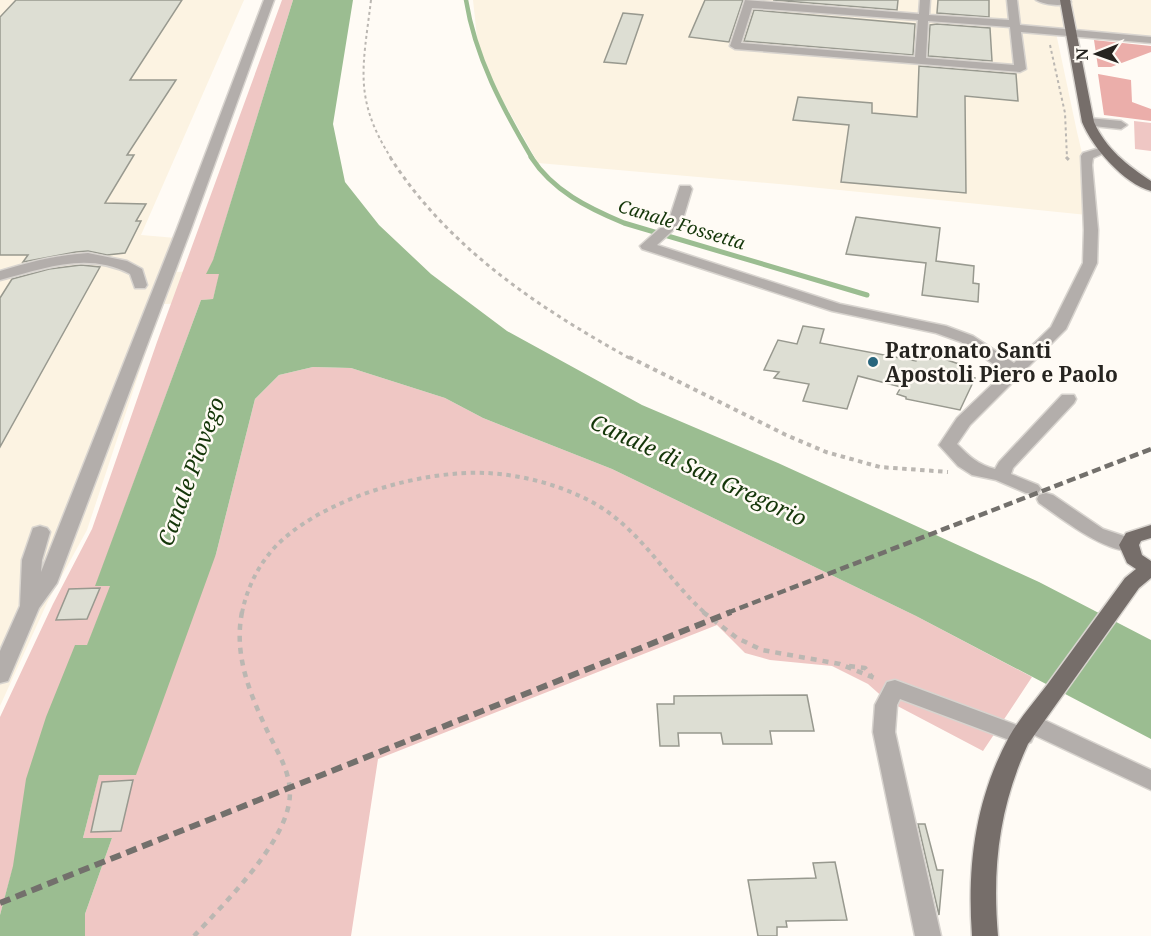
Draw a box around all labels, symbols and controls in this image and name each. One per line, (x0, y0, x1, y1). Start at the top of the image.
north arrow (1067, 24, 1127, 84)
text: N (1071, 47, 1093, 61)
water label: Canale Fossetta (616, 193, 749, 255)
place label: Patronato Santi Apostoli Piero e Paolo (885, 336, 1118, 388)
marker: Patronato Santi Apostoli Piero e Paolo (866, 355, 880, 369)
water label: Canale Piovego (149, 392, 231, 550)
water label: Canale di San Gregorio (586, 406, 812, 532)

